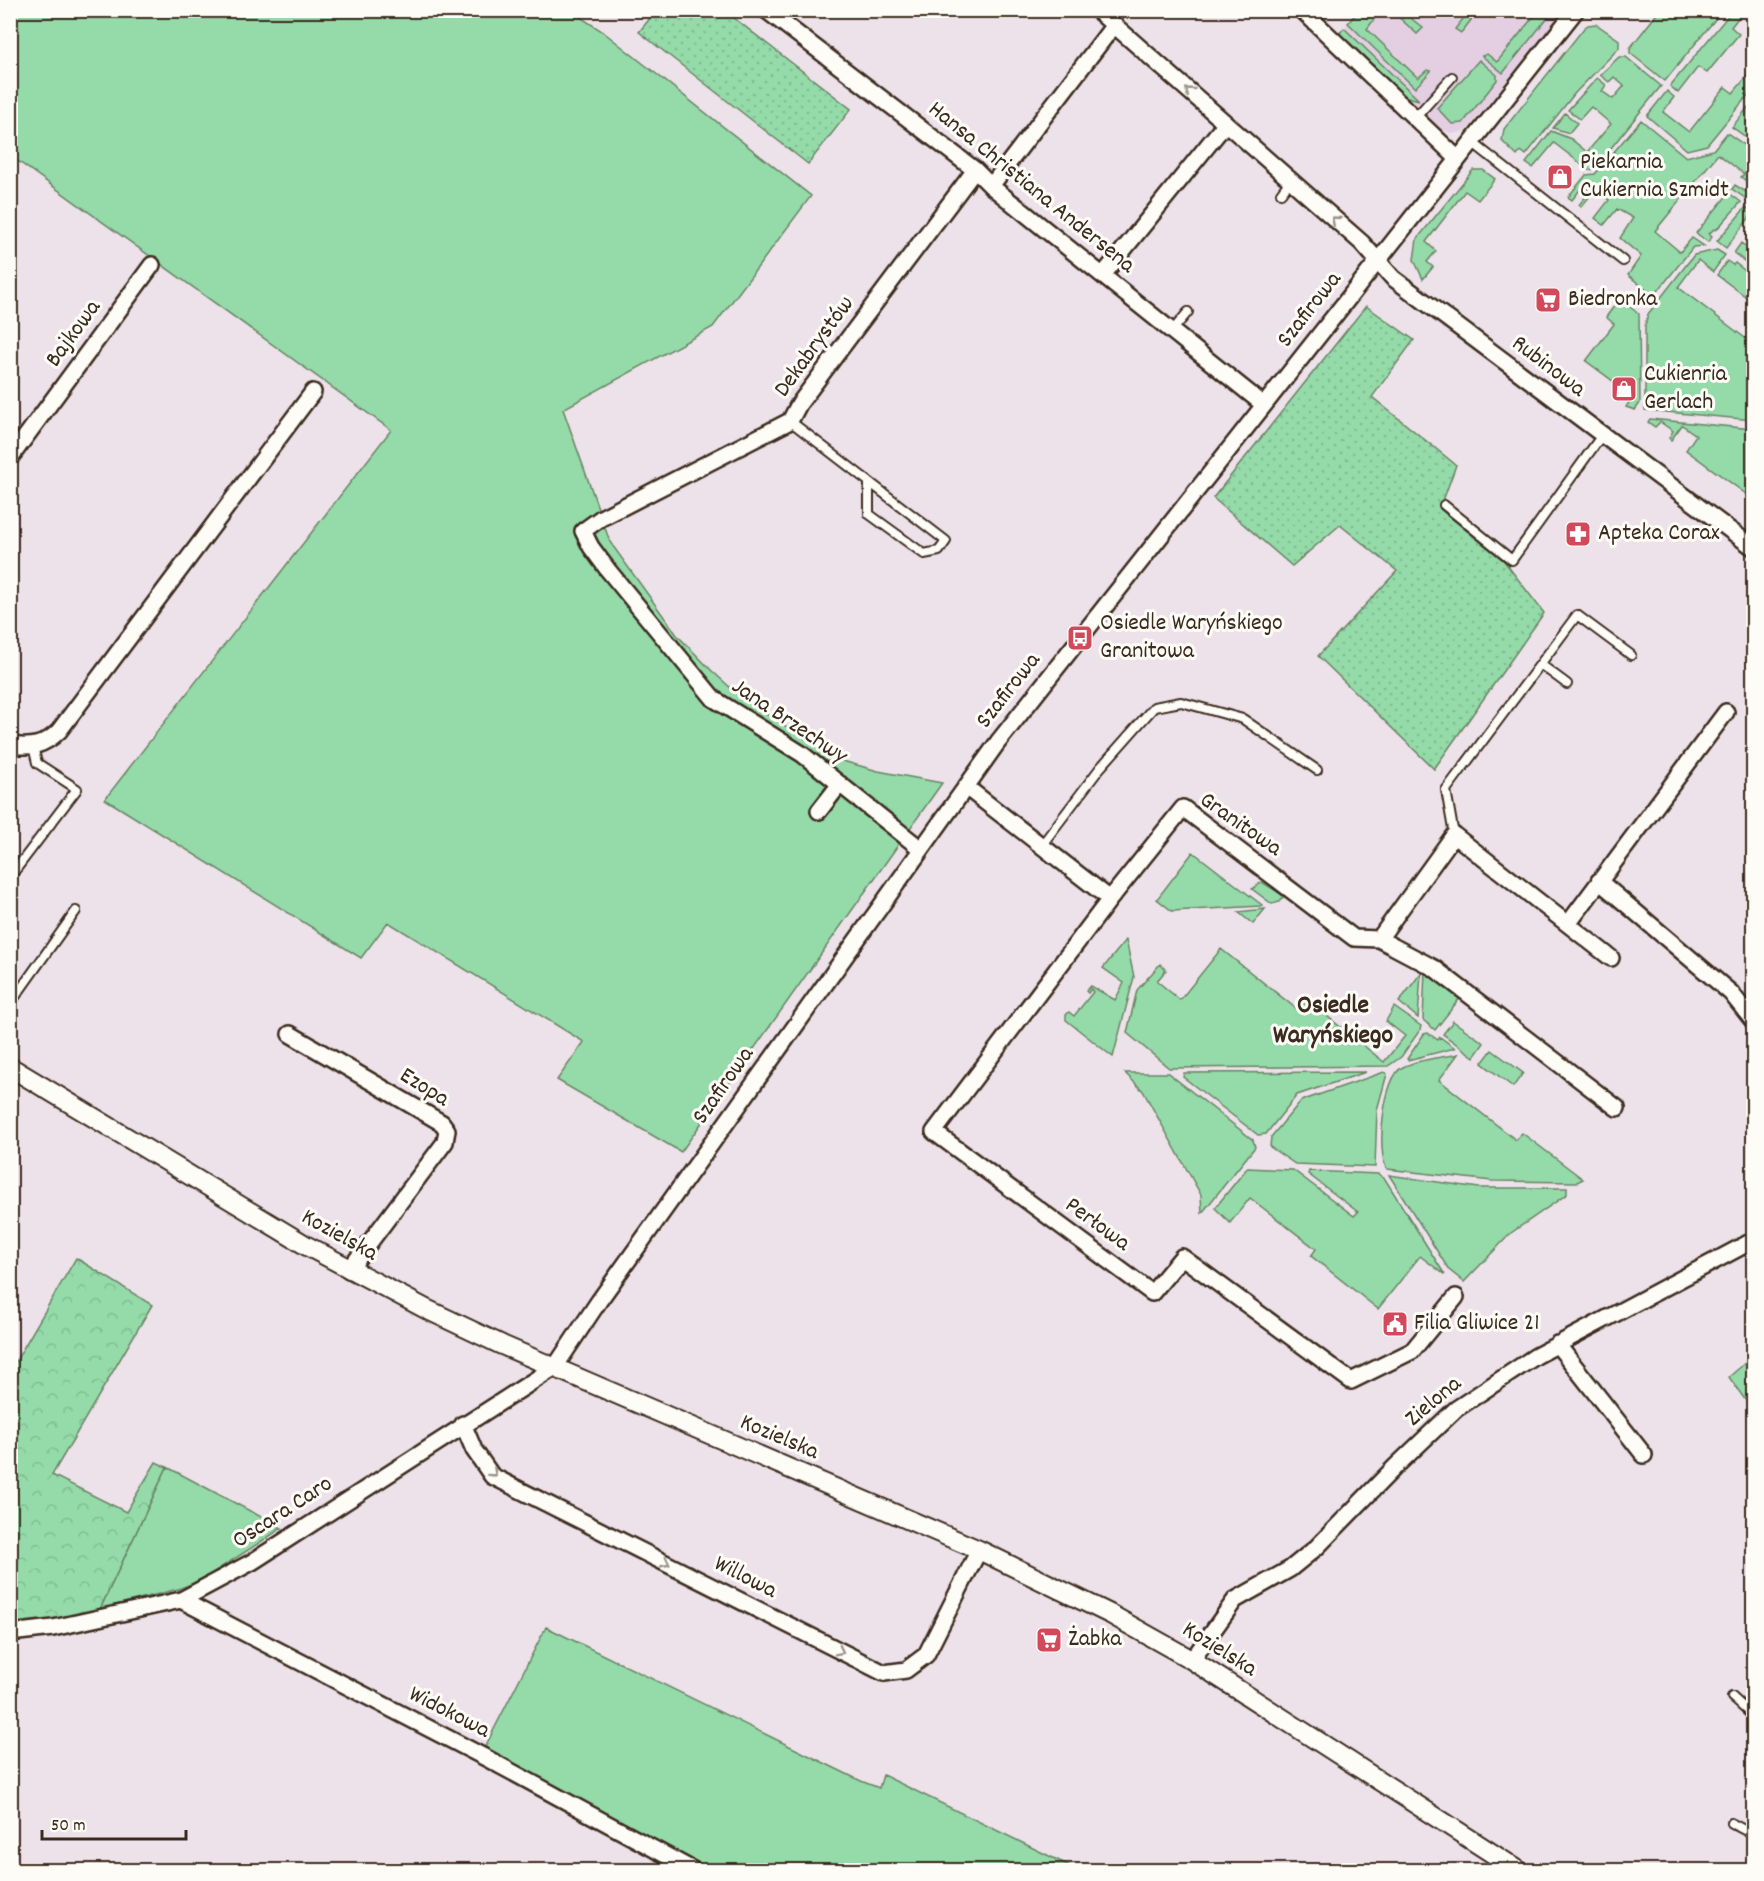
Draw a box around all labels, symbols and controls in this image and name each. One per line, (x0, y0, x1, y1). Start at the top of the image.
one-way arrow (1185, 87, 1196, 98)
street label: Hansa Christiana Andersena (920, 94, 1143, 283)
place label: Piekarnia Cukiernia Szmidt (1580, 146, 1729, 208)
shop icon: Piekarnia Cukiernia Szmidt (1545, 162, 1575, 192)
one-way arrow (1331, 216, 1342, 227)
street label: Szafirowa (1269, 264, 1351, 355)
place label: Biedronka (1568, 283, 1658, 317)
supermarket icon: Biedronka (1533, 285, 1563, 315)
street label: Dekabrystów (767, 289, 863, 405)
street label: Bajkowa (38, 293, 111, 375)
street label: Rubinowa (1504, 328, 1593, 407)
place label: Cukienria Gerlach (1644, 358, 1727, 420)
shop icon: Cukienria Gerlach (1609, 374, 1639, 404)
place label: Apteka Corax (1598, 517, 1720, 551)
pharmacy icon: Apteka Corax (1563, 519, 1593, 549)
place label: Osiedle Waryńskiego Granitowa (1100, 607, 1283, 669)
bus stop icon: Osiedle Waryńskiego Granitowa (1065, 623, 1095, 653)
street label: Szafirowa (968, 645, 1050, 736)
street label: Jana Brzechwy (724, 671, 855, 774)
street label: Granitowa (1192, 784, 1289, 866)
district label: Osiedle Waryńskiego (1273, 988, 1393, 1055)
street label: Szafirowa (685, 1039, 764, 1132)
street label: Ezopa (393, 1060, 456, 1117)
street label: Perłowa (1057, 1190, 1137, 1261)
street label: Kozielska (295, 1201, 384, 1271)
place label: Filia Gliwice 21 (1414, 1307, 1539, 1341)
public building icon: Filia Gliwice 21 (1380, 1309, 1410, 1339)
street label: Zielona (1398, 1368, 1470, 1436)
street label: Kozielska (734, 1406, 824, 1470)
one-way arrow (487, 1466, 497, 1477)
street label: Oscara Caro (226, 1468, 340, 1558)
street label: Willowa (707, 1548, 783, 1609)
one-way arrow (659, 1556, 670, 1567)
street label: Kozielska (1175, 1614, 1264, 1687)
place label: Żabka (1068, 1623, 1122, 1657)
supermarket icon: Żabka (1034, 1625, 1064, 1655)
one-way arrow (833, 1644, 844, 1655)
street label: Widokowa (402, 1678, 496, 1748)
scale bar (42, 1803, 186, 1841)
text: 50 m (51, 1814, 86, 1839)

